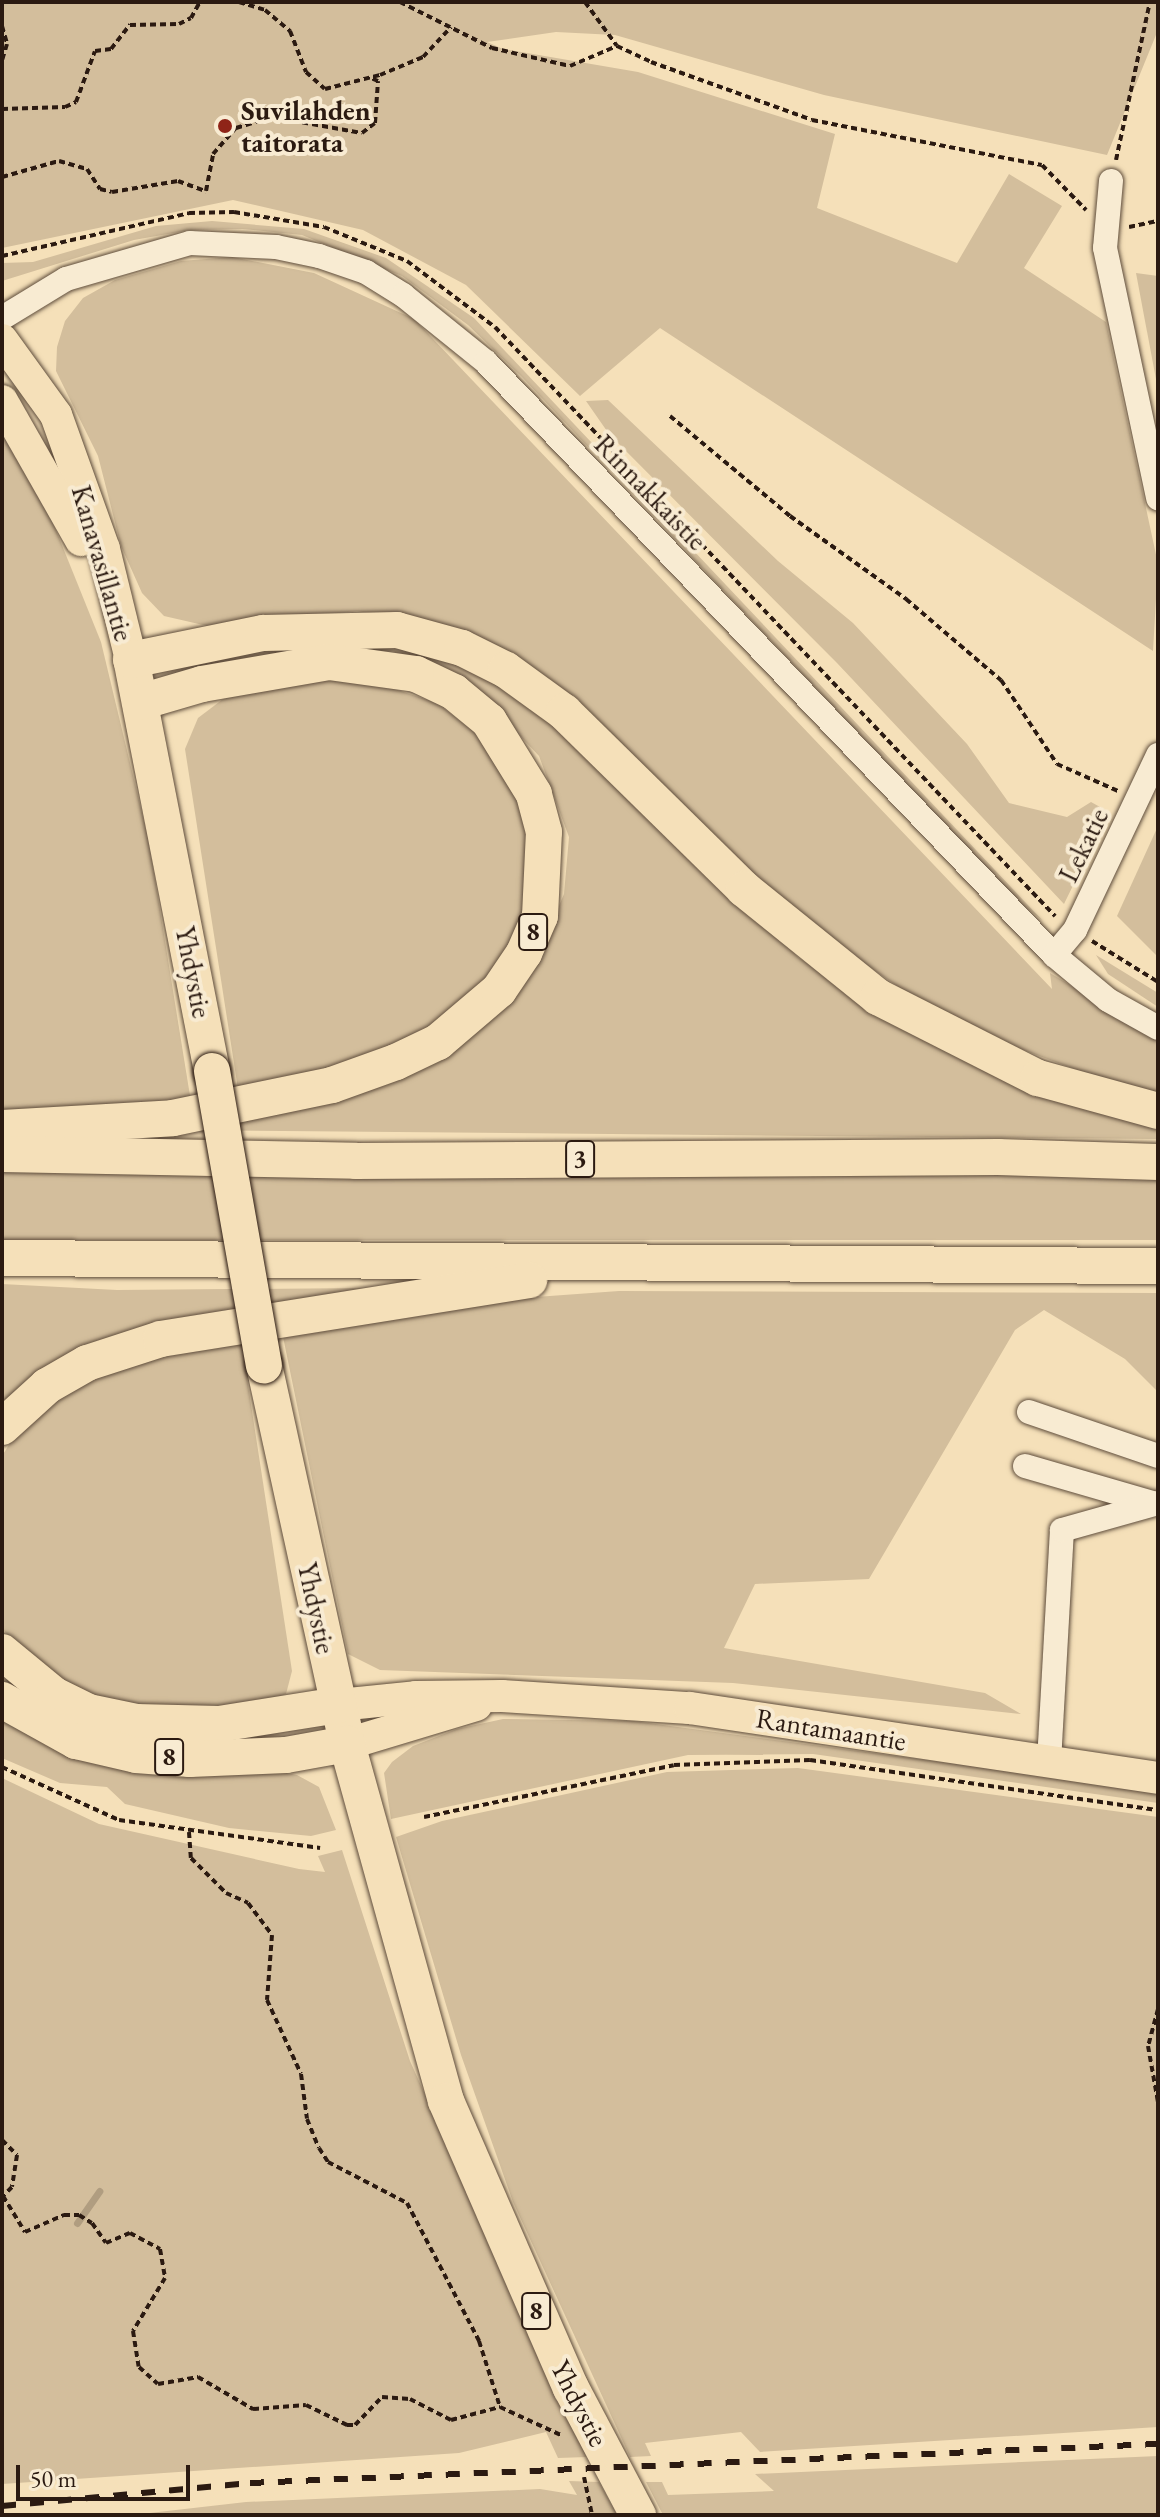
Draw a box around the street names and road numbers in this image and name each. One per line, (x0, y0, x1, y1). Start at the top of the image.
street label: Rinnakkaistie (588, 427, 714, 557)
street label: Kanavasillantie (65, 481, 141, 645)
street label: Lekatie (1051, 803, 1115, 887)
road number: 8 (517, 910, 549, 954)
street label: Yhdystie (169, 923, 219, 1021)
road number: 3 (564, 1137, 596, 1181)
street label: Yhdystie (291, 1559, 343, 1657)
street label: Rantamaantie (754, 1701, 908, 1757)
road number: 8 (153, 1735, 185, 1779)
road number: 8 (520, 2289, 552, 2333)
street label: Yhdystie (544, 2354, 616, 2452)

